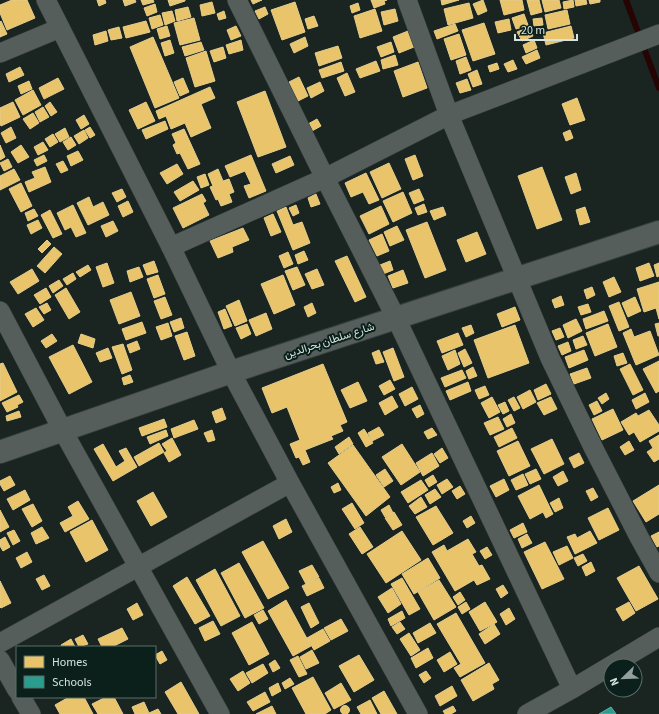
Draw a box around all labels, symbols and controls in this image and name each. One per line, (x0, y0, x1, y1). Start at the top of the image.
scale bar (515, 16, 577, 42)
text: 20 m (521, 22, 545, 39)
street label: شارع سلطان بحرالدين (282, 319, 376, 362)
legend (16, 646, 156, 698)
text: Homes (52, 654, 87, 671)
north arrow (603, 658, 643, 698)
text: Schools (52, 674, 92, 691)
text: N (606, 675, 623, 688)

